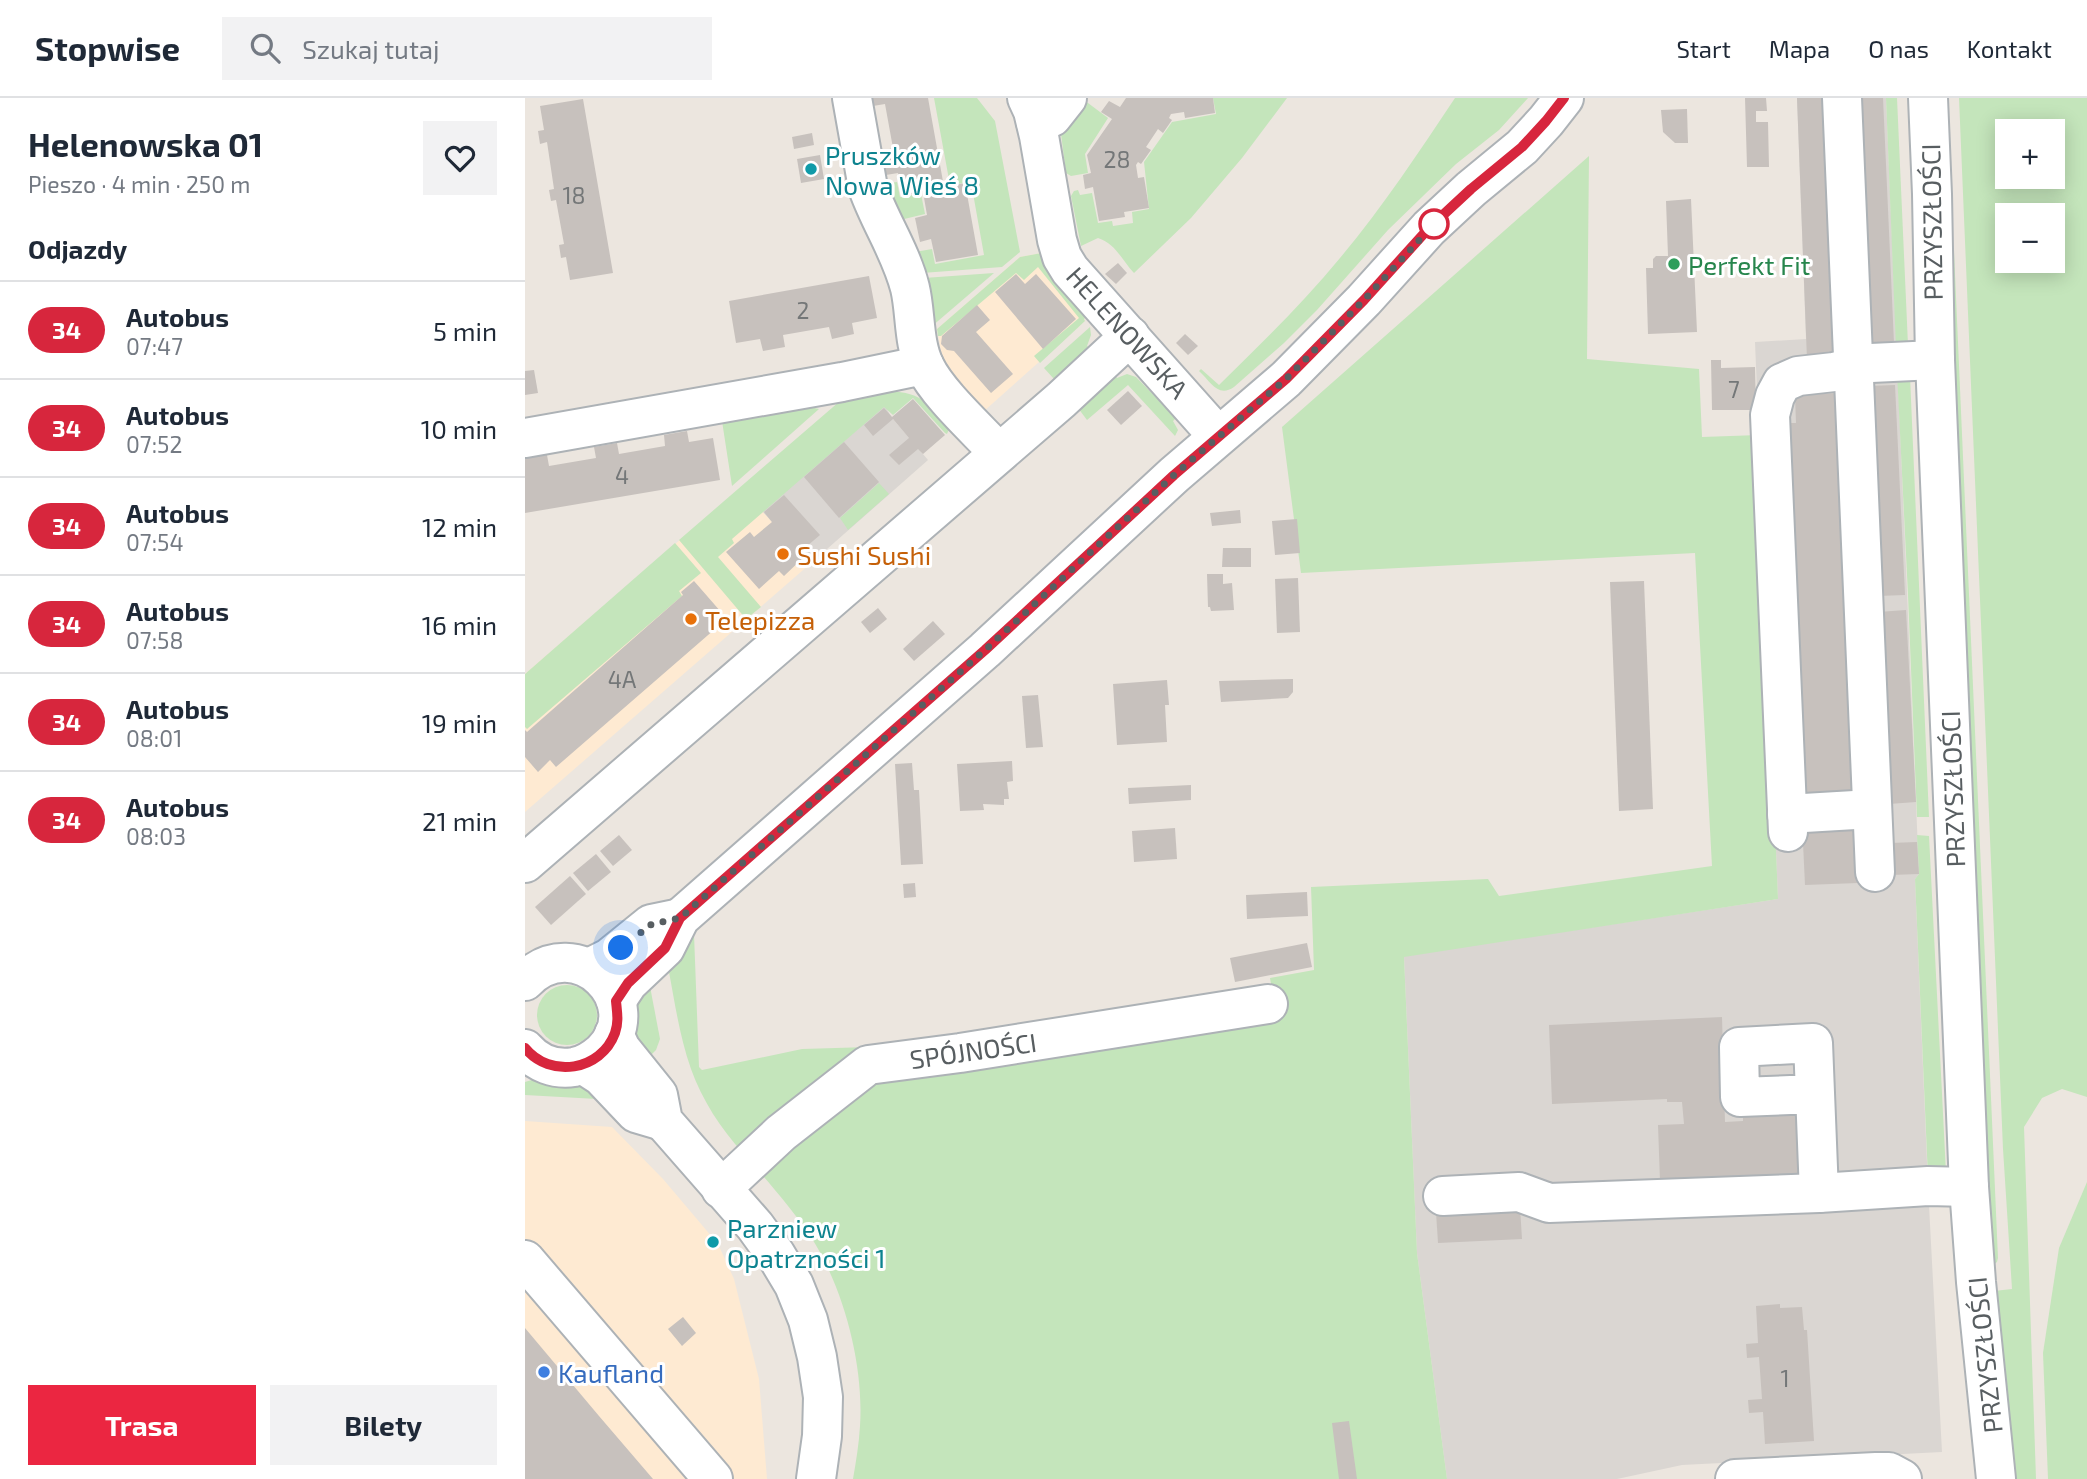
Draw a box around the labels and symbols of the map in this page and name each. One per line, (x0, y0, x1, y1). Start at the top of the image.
place label: Pruszków Nowa Wieś 8 (825, 139, 979, 200)
street label: PRZYSZŁOŚCI (1914, 143, 1948, 301)
house number: 28 (1104, 145, 1130, 173)
marker: Pruszków Nowa Wieś 8 (803, 161, 819, 177)
house number: 18 (562, 181, 586, 209)
unlabelled marker (1419, 209, 1449, 239)
place label: Perfekt Fit (1688, 249, 1811, 280)
marker: Perfekt Fit (1666, 256, 1682, 272)
street label: HELENOWSKA (1061, 260, 1195, 404)
house number: 2 (797, 296, 809, 324)
house number: 7 (1728, 375, 1740, 403)
house number: 4 (615, 461, 629, 489)
place label: Sushi Sushi (797, 539, 931, 570)
marker: Sushi Sushi (775, 546, 791, 562)
place label: Telepizza (705, 604, 815, 635)
marker: Telepizza (683, 611, 699, 627)
house number: 4A (608, 665, 637, 693)
street label: PRZYSZŁOŚCI (1934, 710, 1970, 868)
your location (603, 930, 638, 965)
street label: SPÓJNOŚCI (908, 1026, 1038, 1074)
place label: Parzniew Opatrzności 1 (727, 1212, 886, 1273)
marker: Parzniew Opatrzności 1 (705, 1234, 721, 1250)
street label: PRZYSZŁOŚCI (1960, 1275, 2008, 1435)
place label: Kaufland (558, 1357, 664, 1388)
marker: Kaufland (536, 1364, 552, 1380)
house number: 1 (1780, 1364, 1790, 1392)

